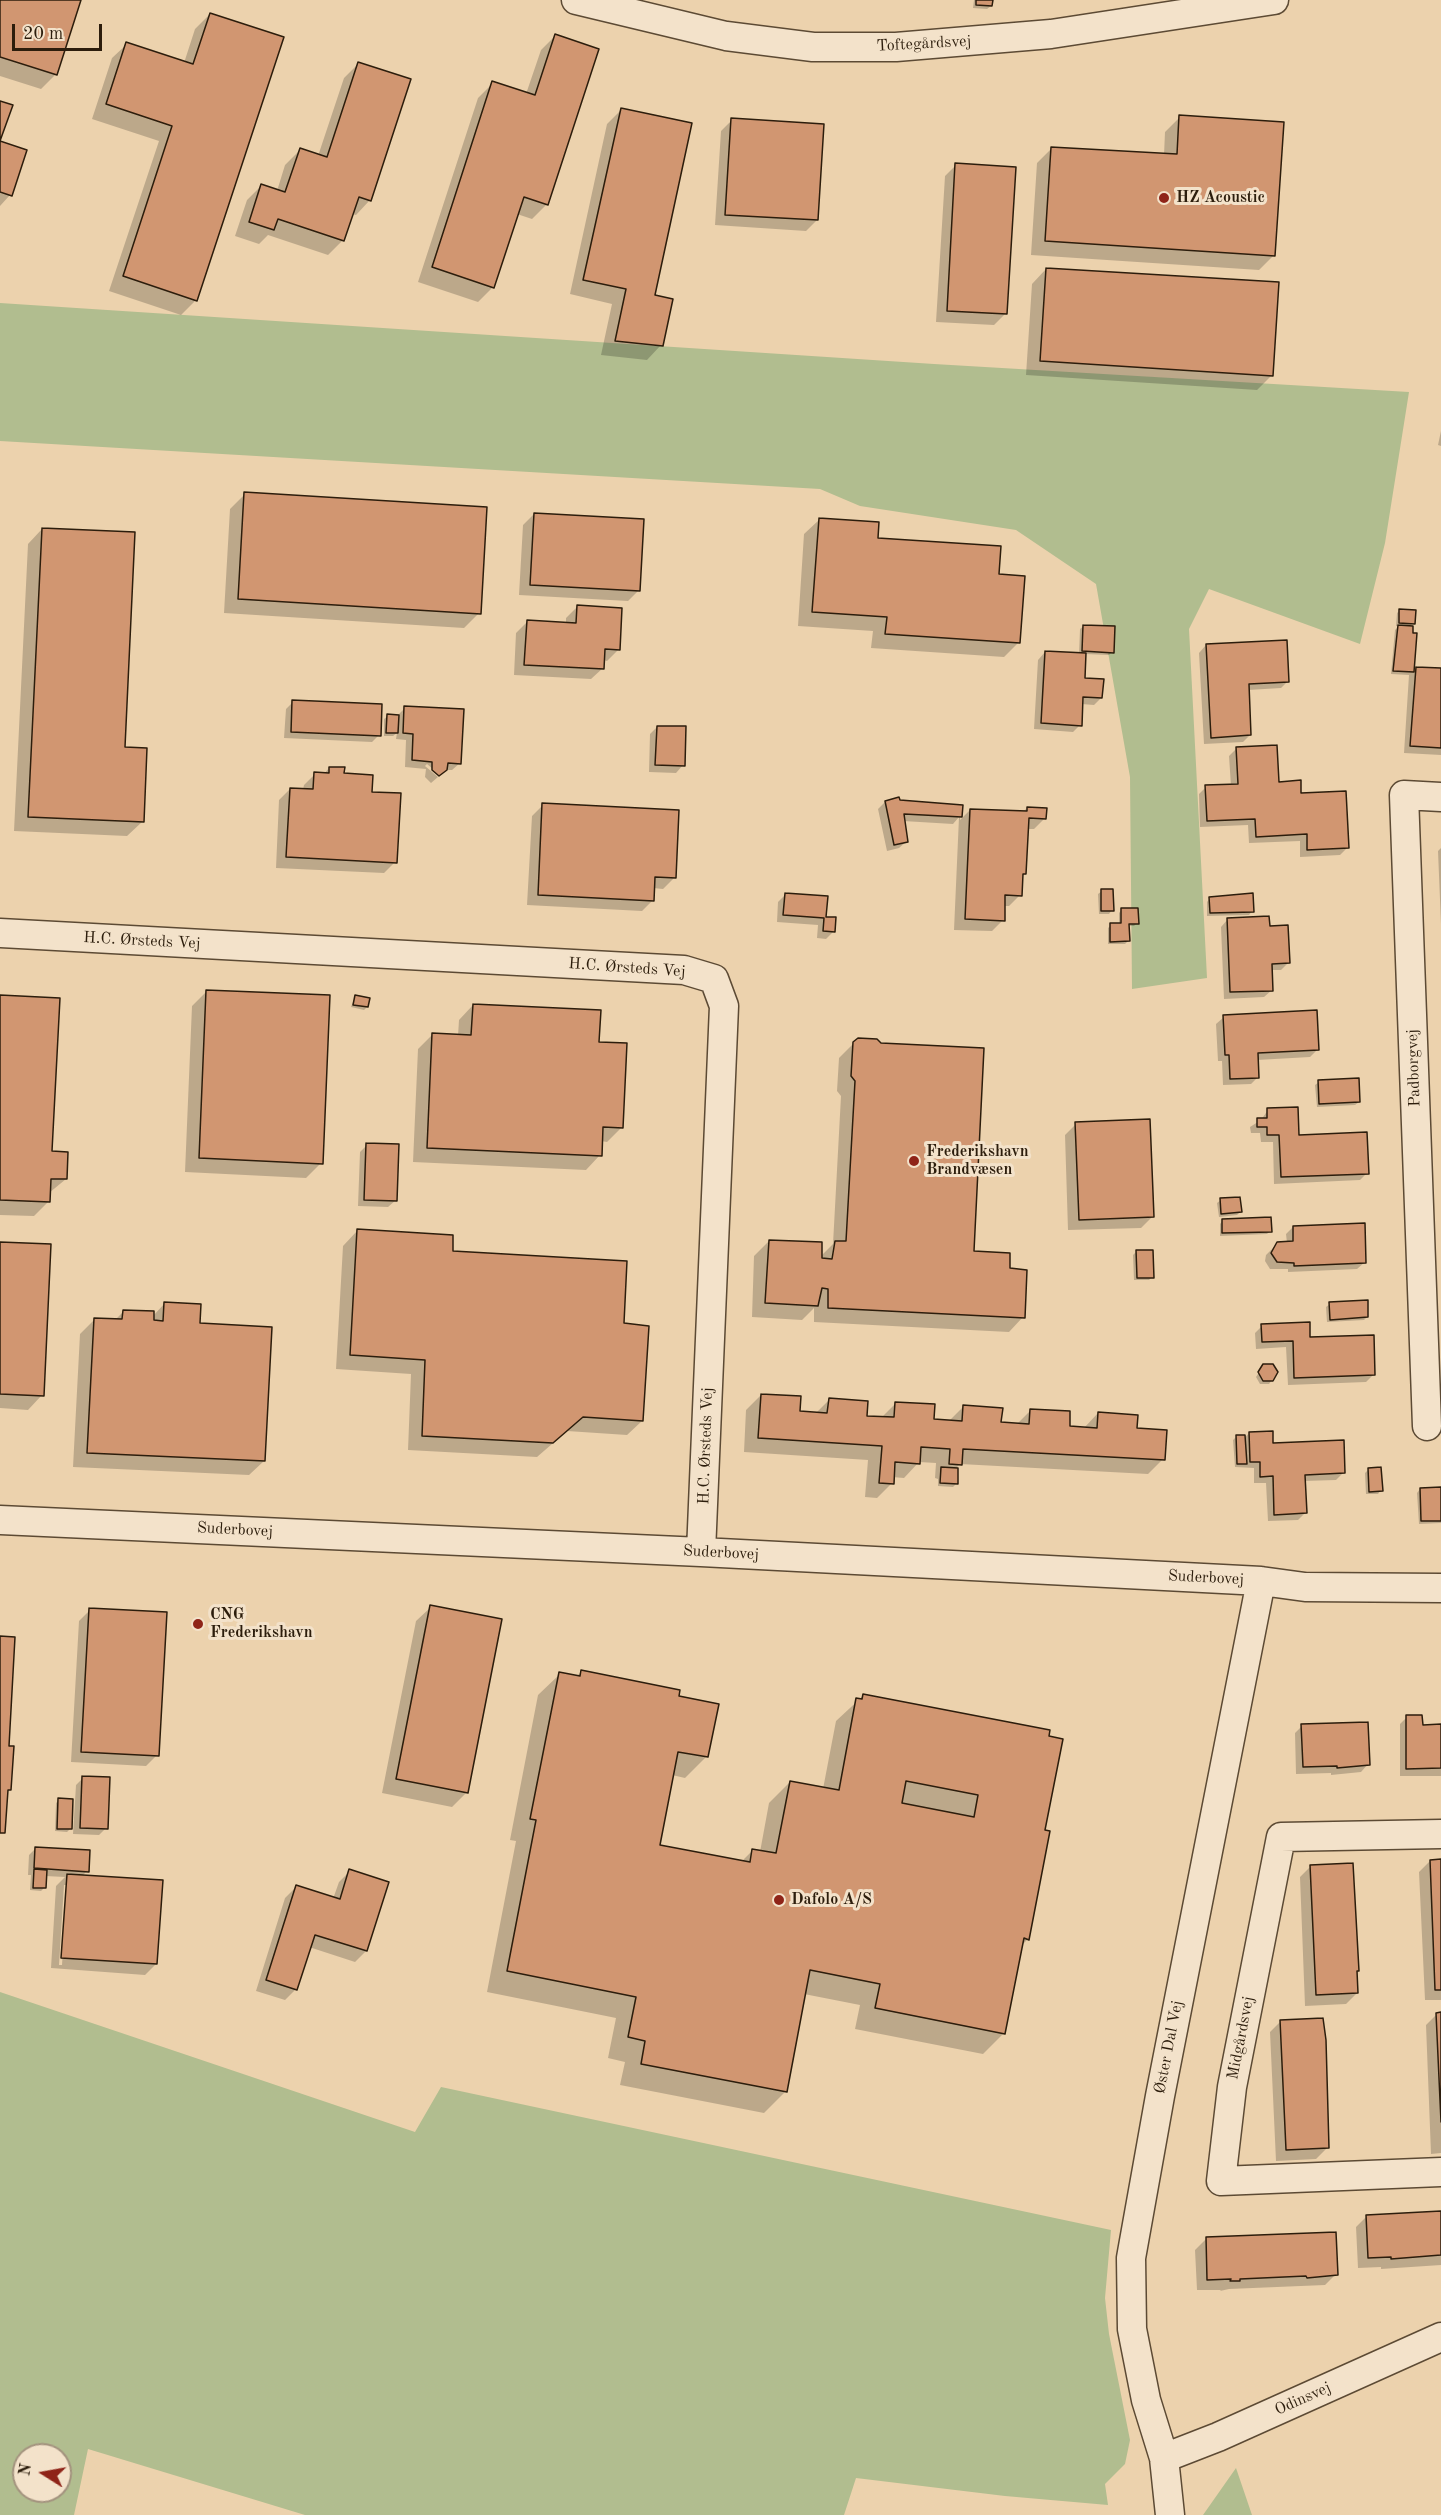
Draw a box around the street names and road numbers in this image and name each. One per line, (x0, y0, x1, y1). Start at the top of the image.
street label: Toftegårdsvej (876, 32, 972, 56)
street label: H.C. Ørsteds Vej (83, 928, 201, 954)
street label: H.C. Ørsteds Vej (568, 954, 686, 982)
street label: Padborgvej (1403, 1029, 1425, 1107)
street label: H.C. Ørsteds Vej (694, 1387, 718, 1505)
street label: Suderbovej (196, 1518, 274, 1542)
street label: Suderbovej (682, 1541, 760, 1565)
street label: Suderbovej (1167, 1566, 1245, 1590)
street label: Midgårdsvej (1223, 1995, 1259, 2081)
street label: Øster Dal Vej (1151, 1999, 1187, 2095)
street label: Odinsvej (1272, 2378, 1334, 2420)

